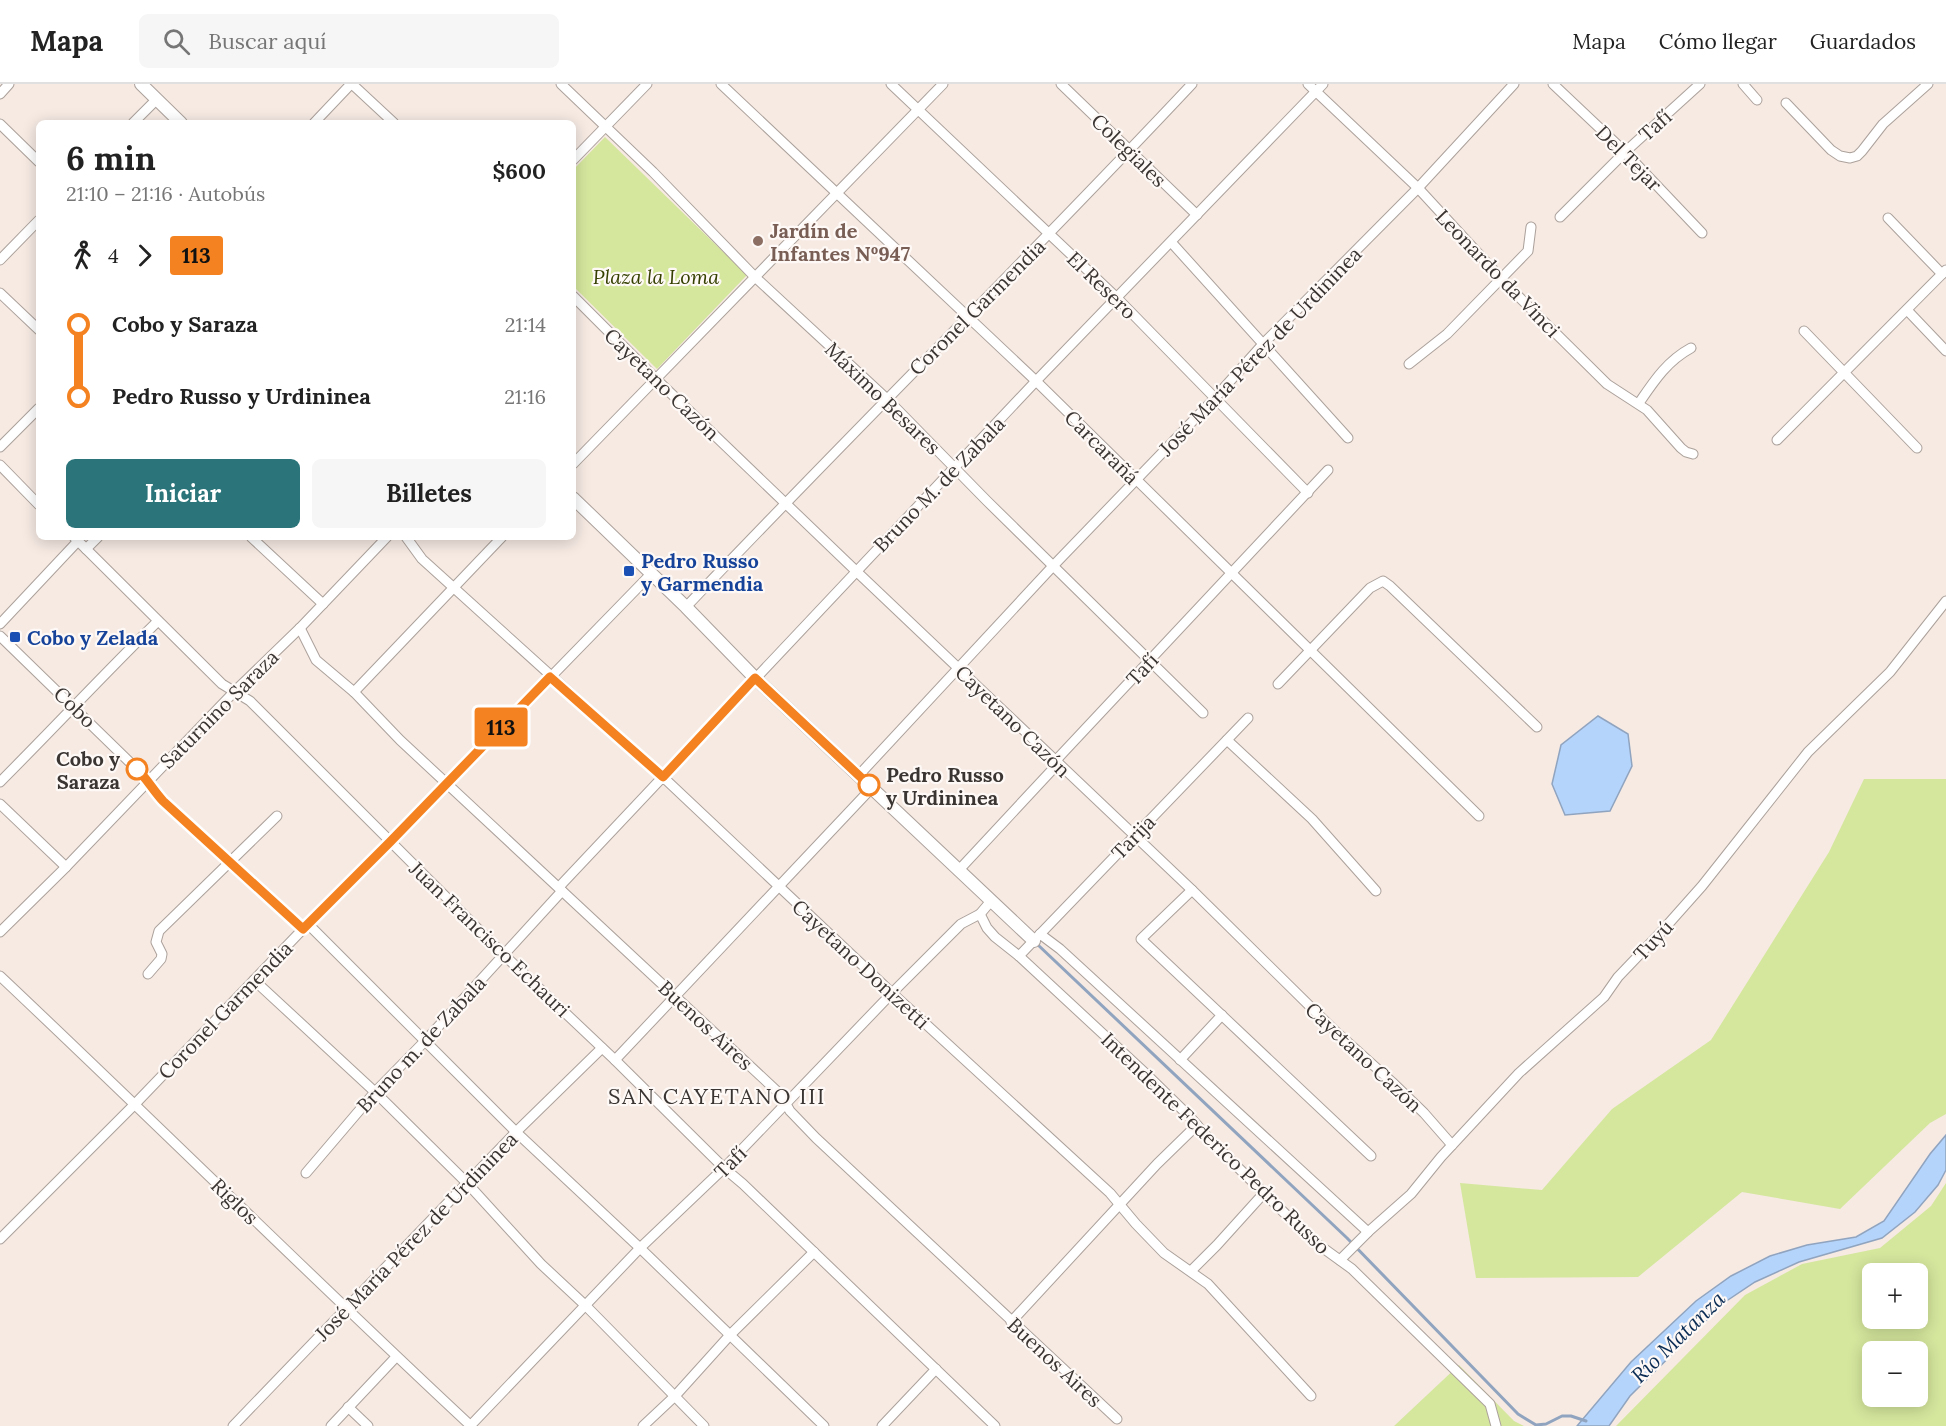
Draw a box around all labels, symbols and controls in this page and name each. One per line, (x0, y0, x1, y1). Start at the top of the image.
search box (139, 14, 559, 68)
text: Mapa (30, 23, 103, 59)
icon: search (160, 25, 193, 58)
text: Buscar aquí (208, 27, 327, 55)
text: Mapa (1572, 28, 1626, 55)
text: Cómo llegar (1659, 28, 1777, 55)
text: Guardados (1810, 28, 1916, 55)
street label: Tafí (1633, 104, 1677, 146)
street label: Colegiales (1086, 108, 1172, 192)
street label: Del Tejar (1591, 120, 1668, 197)
text: 6 min (66, 137, 156, 179)
text: $600 (492, 157, 546, 185)
text: 21:10 – 21:16 · Autobús (66, 181, 265, 206)
street label: Leonardo da Vinci (1431, 204, 1565, 342)
place label: Jardín de Infantes Nº947 (770, 218, 910, 266)
marker: Jardín de Infantes Nº947 (751, 234, 765, 248)
street label: Coronel Garmendia (904, 234, 1050, 380)
icon: walk (66, 239, 99, 272)
icon: forward (128, 239, 161, 272)
street label: José María Pérez de Urdininea (1153, 241, 1367, 461)
text: 113 (182, 242, 211, 269)
text: 4 (108, 243, 119, 268)
street label: El Resero (1062, 246, 1142, 324)
park label: Plaza la Loma (593, 264, 719, 289)
text: Cobo y Saraza (112, 310, 258, 338)
text: 21:14 (505, 312, 546, 337)
street label: Cayetano Cazón (599, 323, 725, 445)
street label: Máximo Besares (820, 336, 946, 460)
text: Pedro Russo y Urdininea (112, 382, 371, 410)
text: 21:16 (504, 384, 546, 409)
street label: Carcarañá (1060, 405, 1144, 489)
street label: Bruno M. de Zabala (868, 411, 1010, 557)
button: Iniciar (66, 459, 300, 528)
button: Billetes (312, 459, 546, 528)
place label: Pedro Russo y Garmendia (641, 548, 764, 596)
marker: Pedro Russo y Garmendia (622, 564, 636, 578)
place label: Cobo y Zelada (27, 625, 159, 650)
marker: Cobo y Zelada (8, 630, 22, 644)
street label: Saturnino Saraza (154, 644, 284, 774)
street label: Tafí (1121, 647, 1163, 691)
street label: Cayetano Cazón (950, 660, 1076, 782)
street label: Cobo (49, 681, 101, 733)
line badge: 113 (466, 708, 536, 746)
text: 113 (487, 714, 515, 741)
place label: Cobo y Saraza (56, 746, 121, 794)
marker: Cobo y Saraza (126, 758, 148, 780)
place label: Pedro Russo y Urdininea (886, 762, 1004, 810)
marker: Pedro Russo y Urdininea (858, 774, 880, 796)
street label: Tarija (1106, 809, 1160, 865)
street label: Juan Francisco Echauri (404, 855, 575, 1022)
street label: Cayetano Donizetti (787, 894, 935, 1034)
street label: Tuyú (1628, 914, 1678, 966)
street label: Coronel Garmendia (153, 936, 297, 1084)
street label: Bruno m. de Zabala (351, 970, 491, 1118)
street label: Buenos Aires (654, 975, 758, 1075)
street label: Cayetano Cazón (1300, 997, 1428, 1117)
street label: Intendente Federico Pedro Russo (1096, 1027, 1336, 1259)
district label: SAN CAYETANO III (608, 1082, 826, 1110)
street label: José María Pérez de Urdininea (309, 1126, 523, 1346)
street label: Tafí (709, 1141, 751, 1183)
street label: Riglos (206, 1173, 264, 1229)
map controls (1862, 1263, 1928, 1407)
button: + (1862, 1263, 1928, 1329)
water label: Río Matanza (1625, 1285, 1731, 1389)
street label: Buenos Aires (1003, 1312, 1107, 1412)
button: − (1862, 1341, 1928, 1407)

